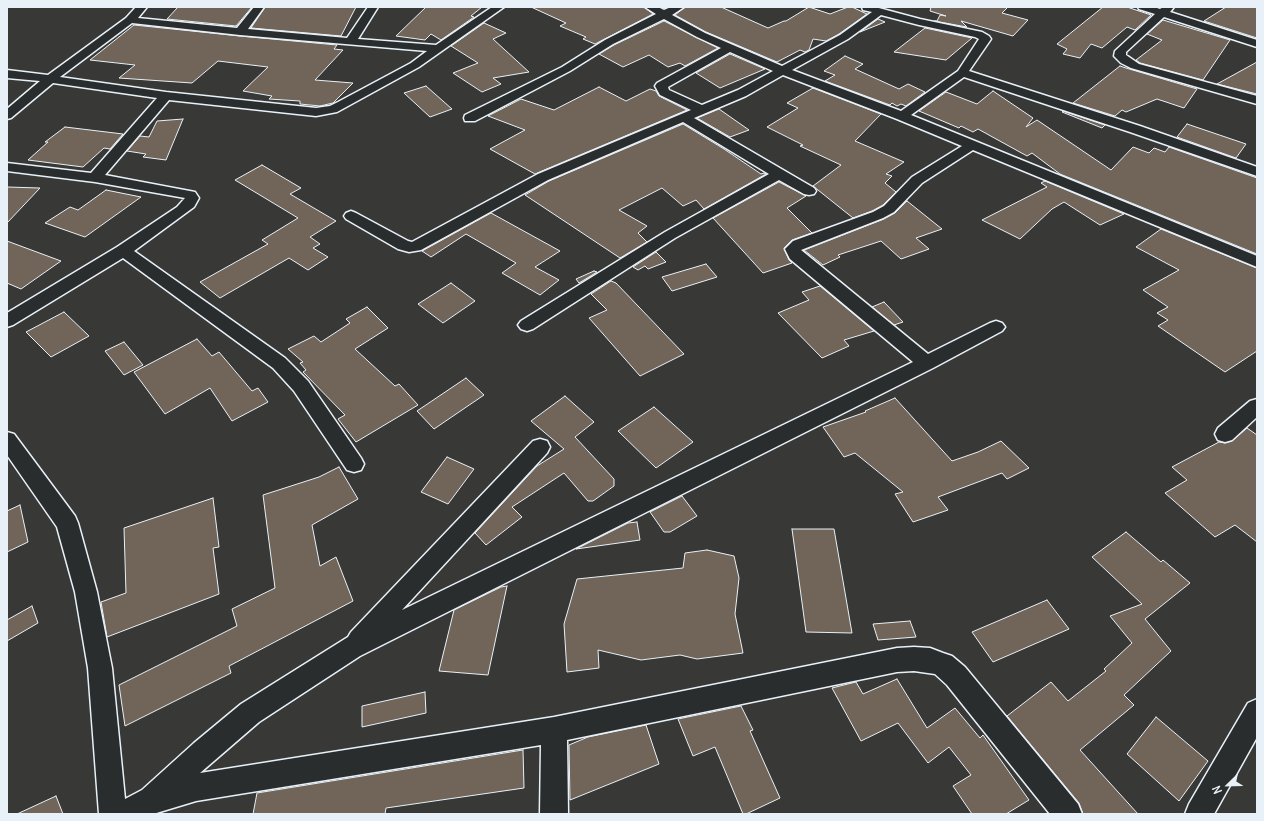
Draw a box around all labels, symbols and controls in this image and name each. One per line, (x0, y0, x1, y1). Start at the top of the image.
north arrow (1208, 765, 1248, 805)
text: N (1209, 783, 1225, 796)

